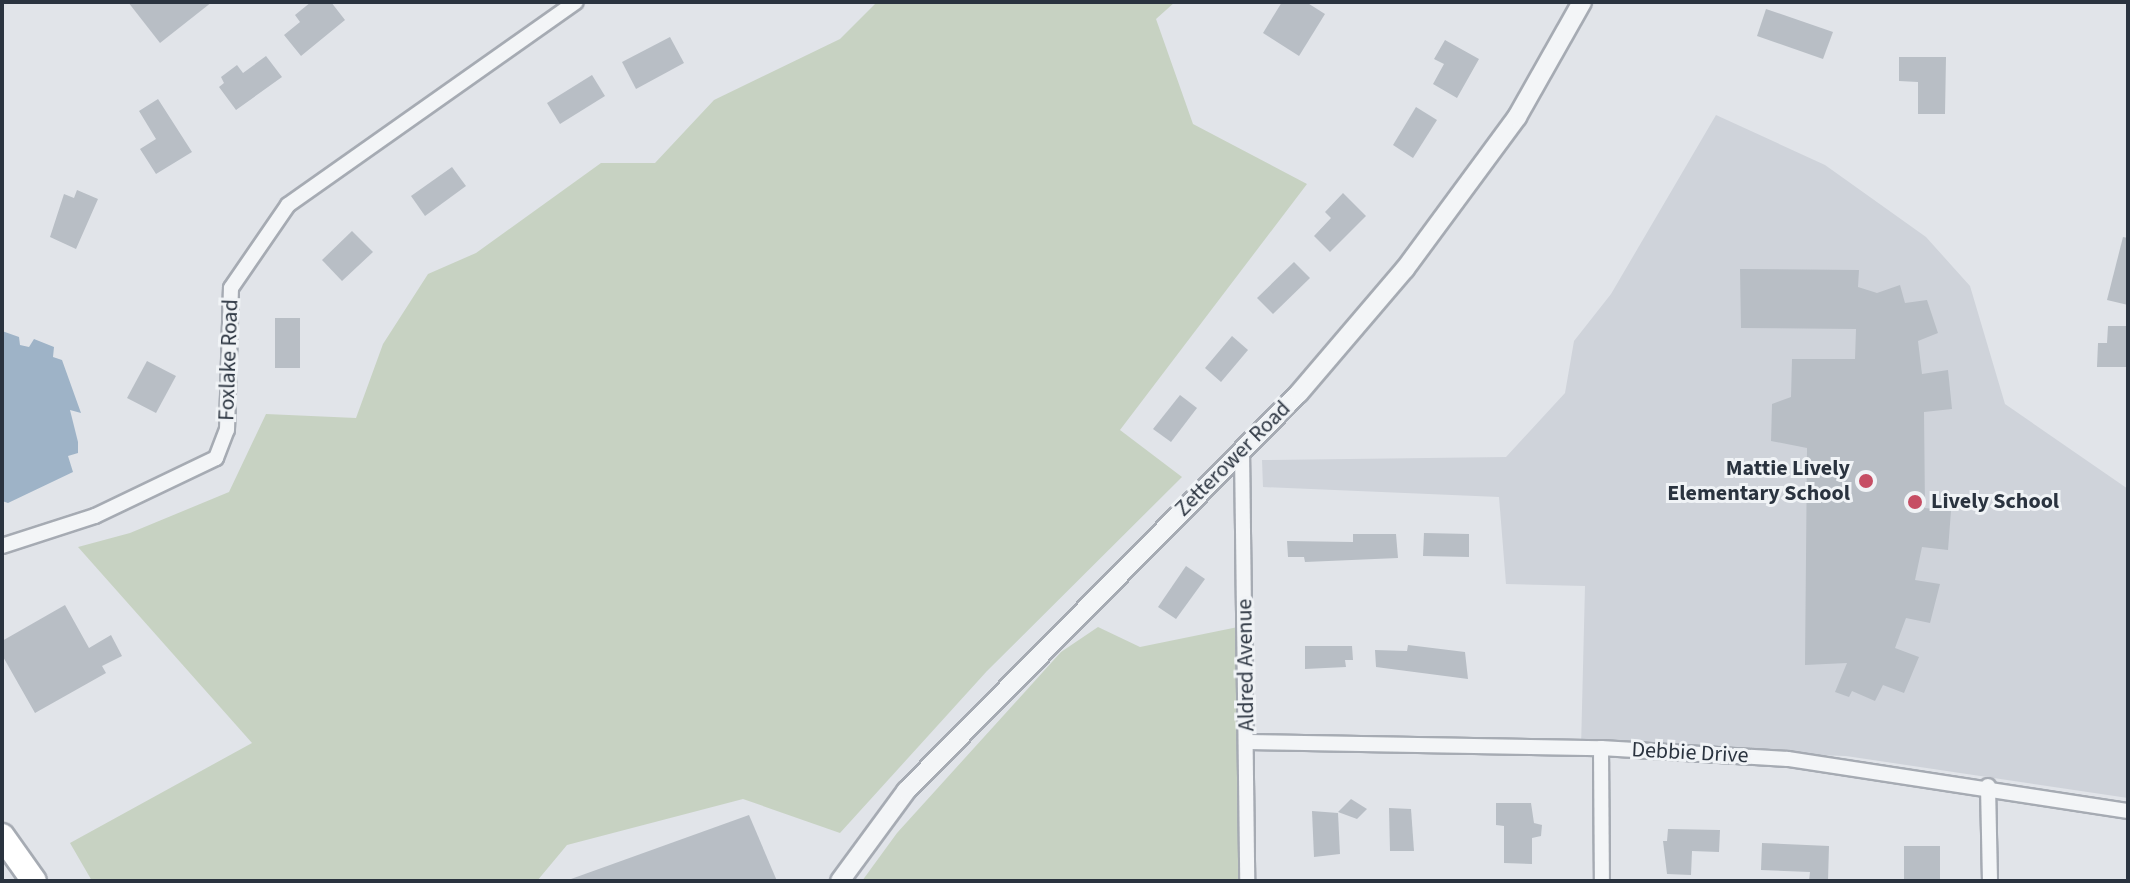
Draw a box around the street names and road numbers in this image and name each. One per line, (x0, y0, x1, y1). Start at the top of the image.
street label: Foxlake Road (214, 299, 244, 421)
street label: Zetterower Road (1170, 396, 1296, 522)
street label: Aldred Avenue (1232, 599, 1260, 731)
street label: Debbie Drive (1631, 737, 1749, 769)

